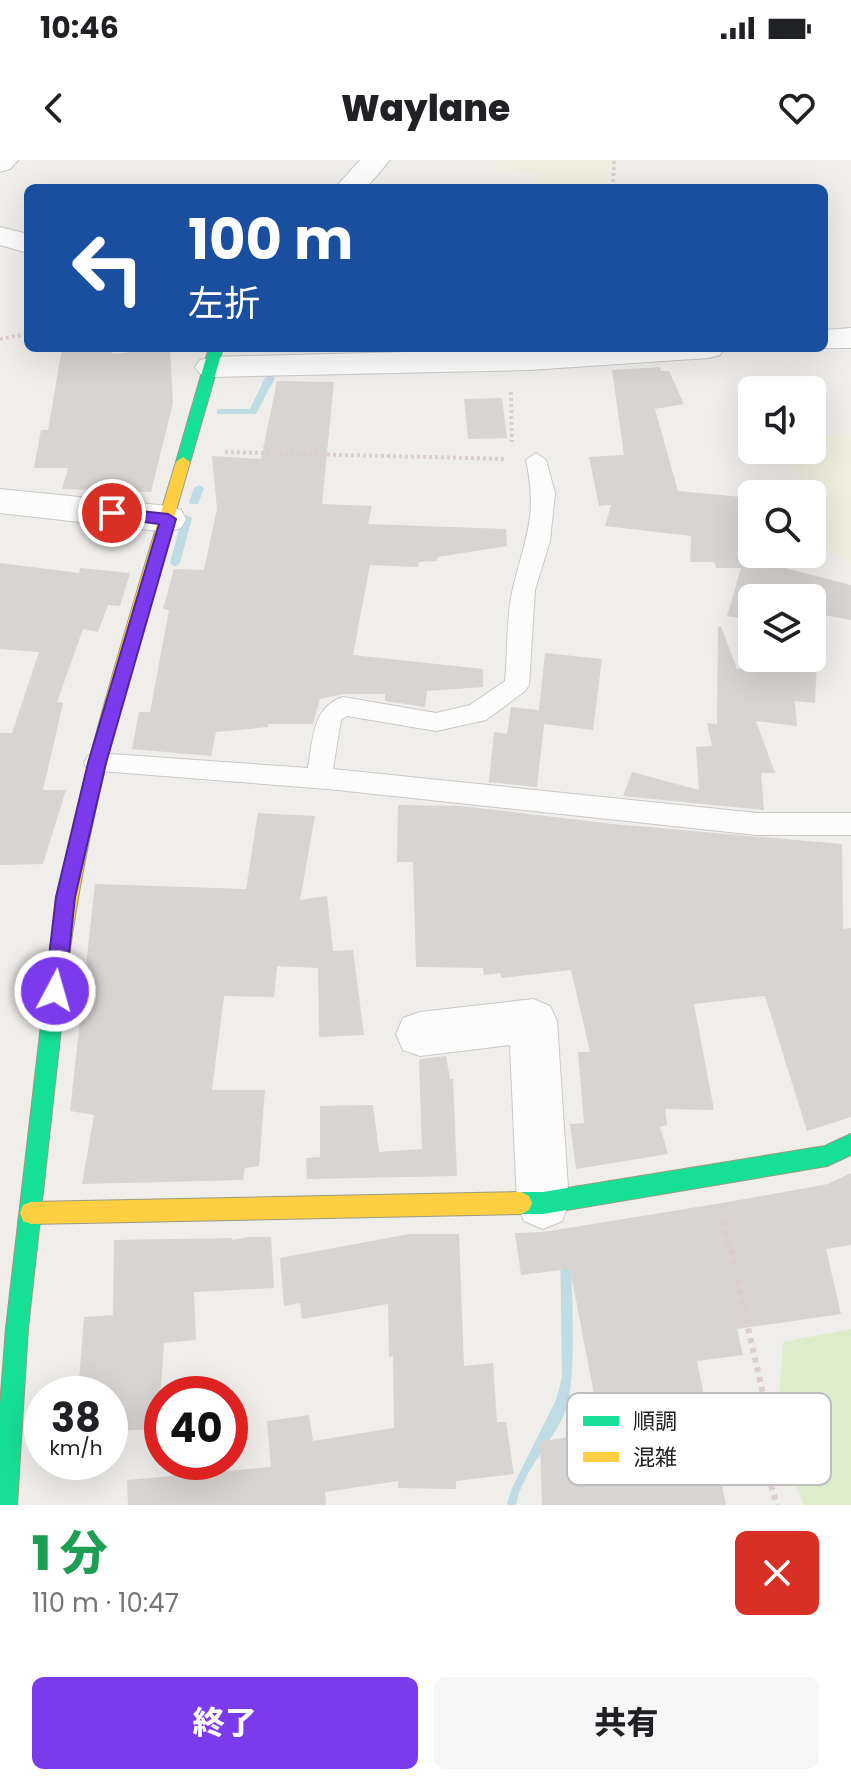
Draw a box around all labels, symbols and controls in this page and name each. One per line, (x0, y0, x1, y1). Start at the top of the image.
text: 10:46 (40, 6, 119, 49)
text: Waylane (341, 83, 510, 134)
icon: back (32, 86, 76, 130)
icon: heart (775, 86, 819, 130)
text: 100 m (188, 200, 353, 279)
icon: left (56, 216, 160, 320)
text: 左折 (188, 278, 260, 329)
map controls (738, 376, 826, 672)
button: sound (738, 376, 826, 464)
pin (78, 479, 146, 547)
button: search (738, 480, 826, 568)
icon: arrive (90, 491, 134, 535)
button: layers (738, 584, 826, 672)
position arrow (13, 949, 97, 1033)
speed limit sign: 40 (144, 1376, 248, 1480)
text: 38 (51, 1390, 101, 1446)
legend (567, 1393, 831, 1485)
text: 順調 (633, 1406, 677, 1437)
text: km/h (49, 1434, 103, 1462)
text: 混雑 (633, 1442, 677, 1473)
text: 1 分 (32, 1520, 108, 1587)
button: close (735, 1531, 819, 1615)
text: 110 m · 10:47 (32, 1585, 179, 1621)
button: 終了 (32, 1677, 418, 1769)
button: 共有 (434, 1677, 819, 1769)

